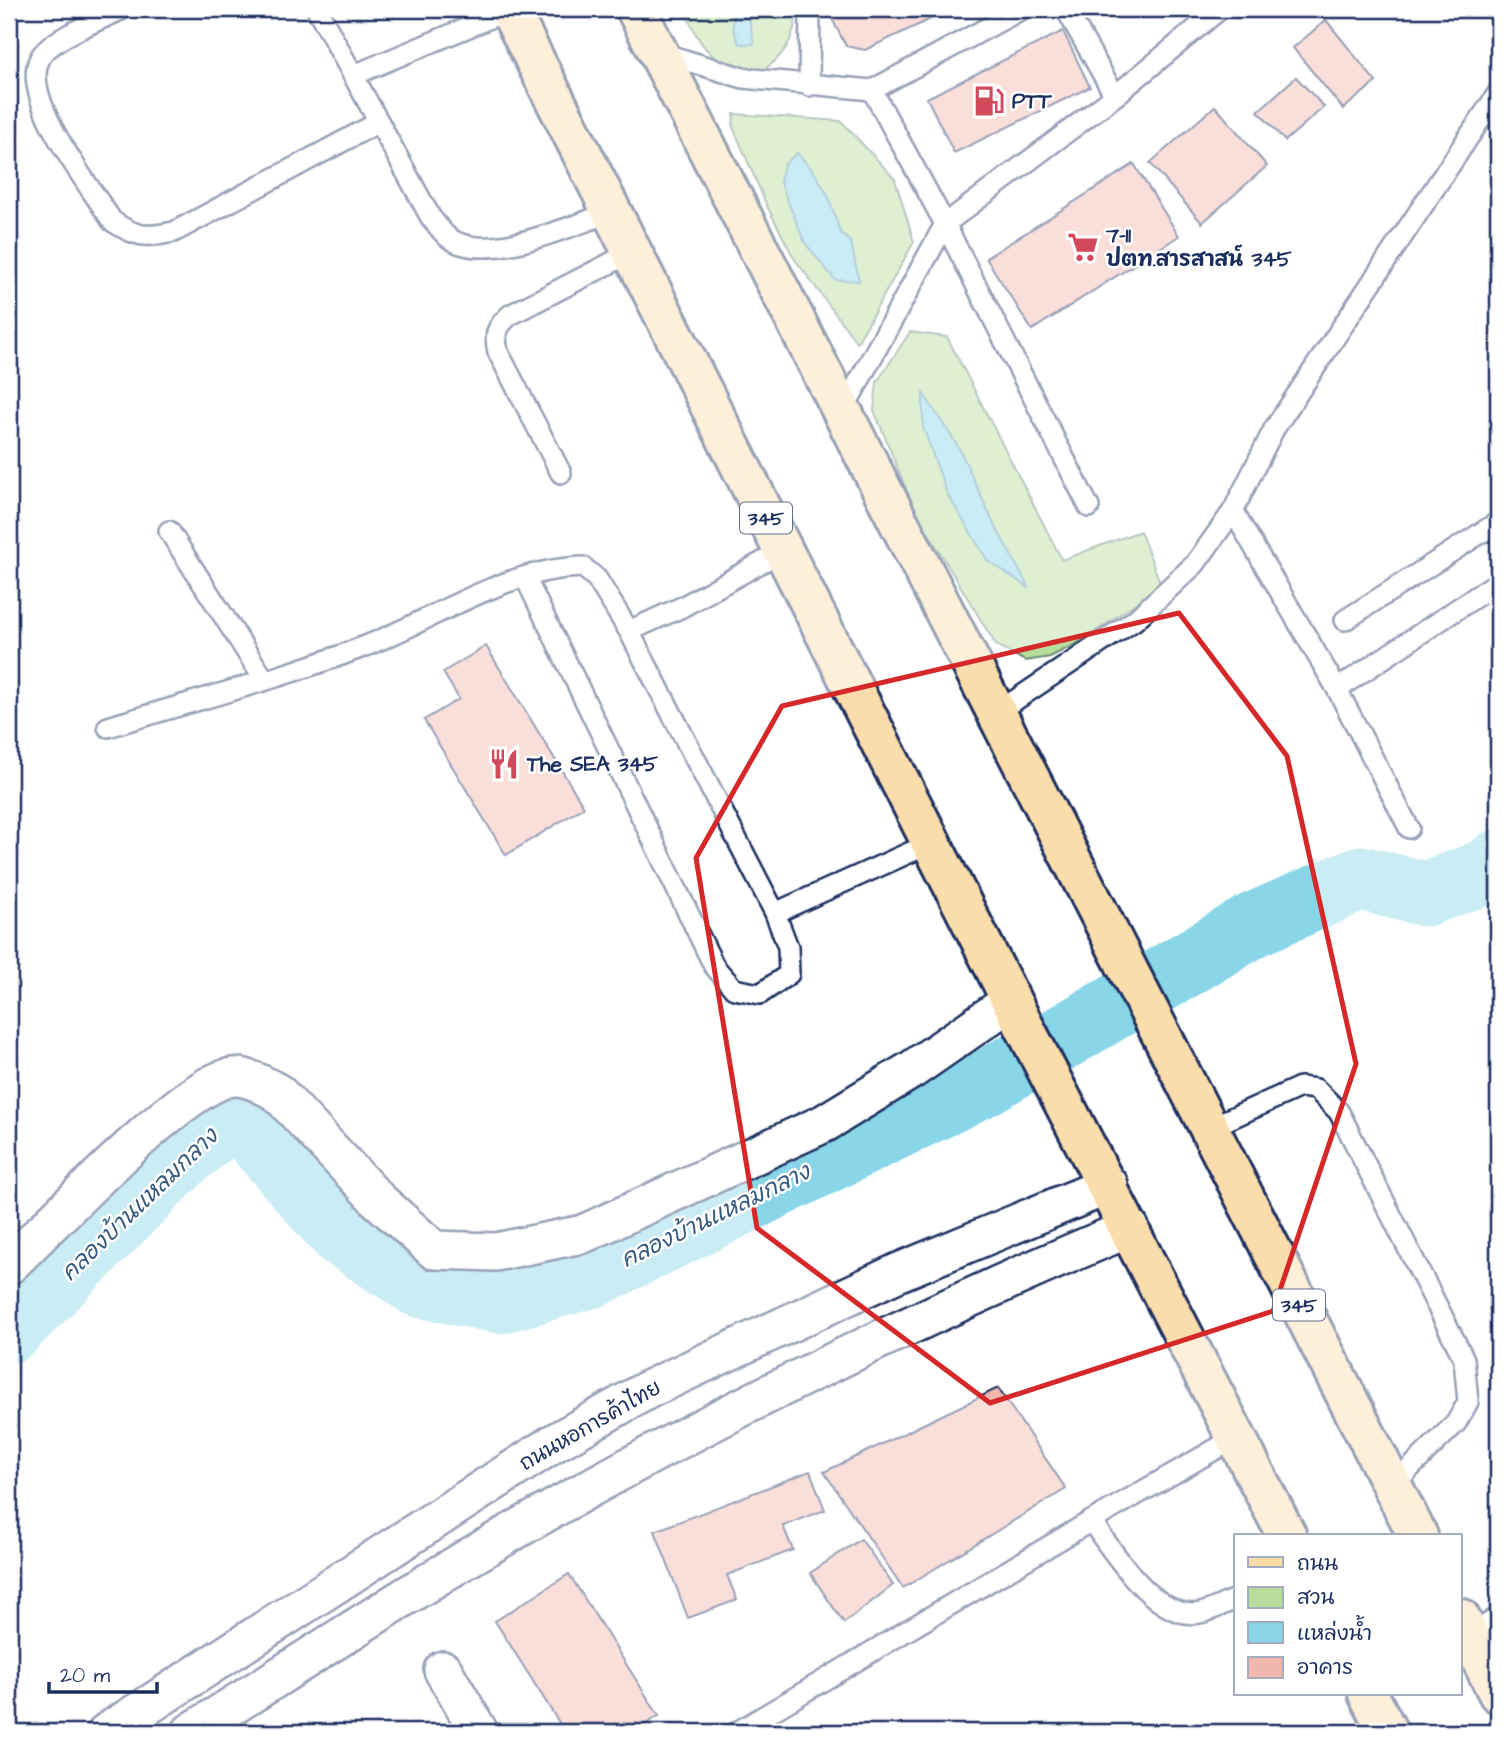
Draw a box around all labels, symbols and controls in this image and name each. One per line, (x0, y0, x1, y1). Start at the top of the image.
fuel station icon: PTT (972, 84, 1006, 118)
place label: PTT (1012, 87, 1052, 116)
place label: 7-11 ปตท.สารสาสน์ 345 (1105, 221, 1293, 274)
supermarket icon: 7-11 ปตท.สารสาสน์ 345 (1066, 230, 1100, 264)
road number: 345 (740, 503, 792, 534)
restaurant icon: The SEA 345 (487, 747, 521, 781)
place label: The SEA 345 (526, 750, 659, 779)
water label: คลองบ้านแหลมกลาง (54, 1120, 227, 1288)
water label: คลองบ้านแหลมกลาง (615, 1155, 817, 1276)
road number: 345 (1273, 1289, 1325, 1320)
street label: ถนนหอการค้าไทย (514, 1373, 667, 1478)
legend (1234, 1534, 1462, 1696)
text: ถนน (1297, 1549, 1338, 1578)
text: สวน (1297, 1583, 1334, 1612)
text: แหล่งน้ำ (1297, 1614, 1372, 1648)
scale bar (49, 1650, 158, 1694)
text: อาคาร (1297, 1653, 1353, 1682)
text: 20 m (60, 1661, 111, 1690)

